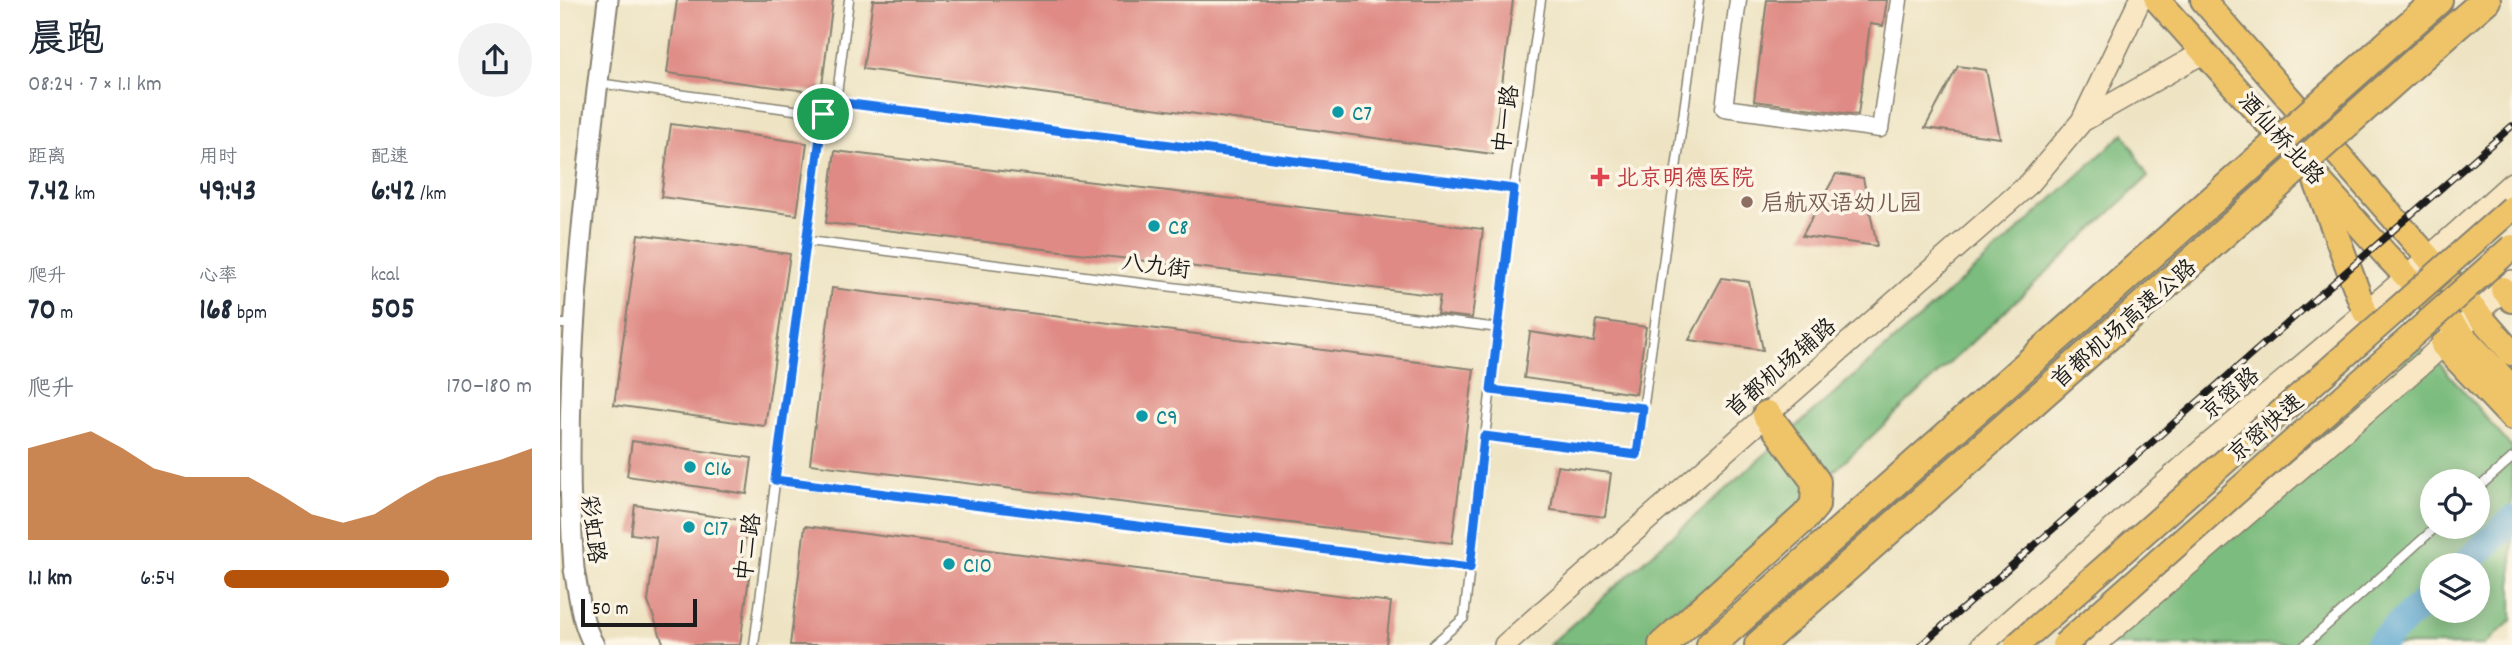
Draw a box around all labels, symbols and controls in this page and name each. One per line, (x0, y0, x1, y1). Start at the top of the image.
text: 晨跑 (28, 15, 104, 70)
button: share (458, 23, 532, 97)
text: 08:24 · 7 × 1.1 km (28, 69, 162, 102)
street label: 中一路 (1487, 83, 1530, 156)
pin (793, 84, 853, 144)
street label: 酒仙桥北路 (2229, 87, 2330, 194)
icon: arrive (804, 95, 842, 133)
place label: C7 (1352, 99, 1372, 132)
marker: C7 (1330, 104, 1346, 120)
text: 距离 (28, 145, 66, 172)
text: 用时 (199, 145, 237, 172)
text: 配速 (371, 145, 409, 172)
place label: 北京明德医院 (1616, 164, 1754, 197)
marker: 北京明德医院 (1590, 167, 1610, 187)
text: 7.42 (28, 172, 70, 215)
text: 49:43 (199, 172, 256, 215)
text: 6:42 (371, 172, 416, 215)
text: km (70, 182, 95, 209)
text: /km (416, 182, 447, 209)
place label: 启航双语幼儿园 (1761, 189, 1922, 222)
marker: 启航双语幼儿园 (1739, 194, 1755, 210)
place label: C8 (1168, 213, 1189, 246)
marker: C8 (1146, 218, 1162, 234)
street label: 八九街 (1119, 248, 1192, 289)
street label: 首都机场高速公路 (2045, 253, 2206, 398)
text: kcal (371, 263, 400, 290)
text: 爬升 (28, 264, 66, 291)
text: 心率 (199, 264, 237, 291)
text: 505 (371, 290, 415, 333)
text: 70 (28, 291, 56, 334)
text: 168 (199, 291, 233, 334)
text: m (56, 301, 73, 328)
text: bpm (233, 301, 267, 328)
street label: 首都机场辅路 (1719, 312, 1845, 427)
street label: 京密路 (2194, 361, 2268, 430)
text: 170–180 m (446, 371, 532, 404)
text: 爬升 (28, 374, 74, 407)
street label: 京密快速 (2222, 387, 2313, 472)
place label: C9 (1156, 403, 1178, 436)
marker: C9 (1134, 408, 1150, 424)
place label: C16 (704, 454, 732, 487)
marker: C16 (682, 459, 698, 475)
map controls (2420, 469, 2490, 623)
button: locate (2420, 469, 2490, 539)
street label: 彩虹路 (570, 493, 611, 566)
street label: 中二路 (729, 511, 772, 584)
place label: C17 (703, 514, 728, 547)
marker: C17 (681, 519, 697, 535)
place label: C10 (963, 551, 992, 584)
button: layers (2420, 553, 2490, 623)
marker: C10 (941, 556, 957, 572)
text: 1.1 km (28, 563, 72, 596)
text: 6:54 (140, 563, 175, 596)
scale bar (581, 596, 696, 628)
text: 50 m (592, 597, 629, 624)

